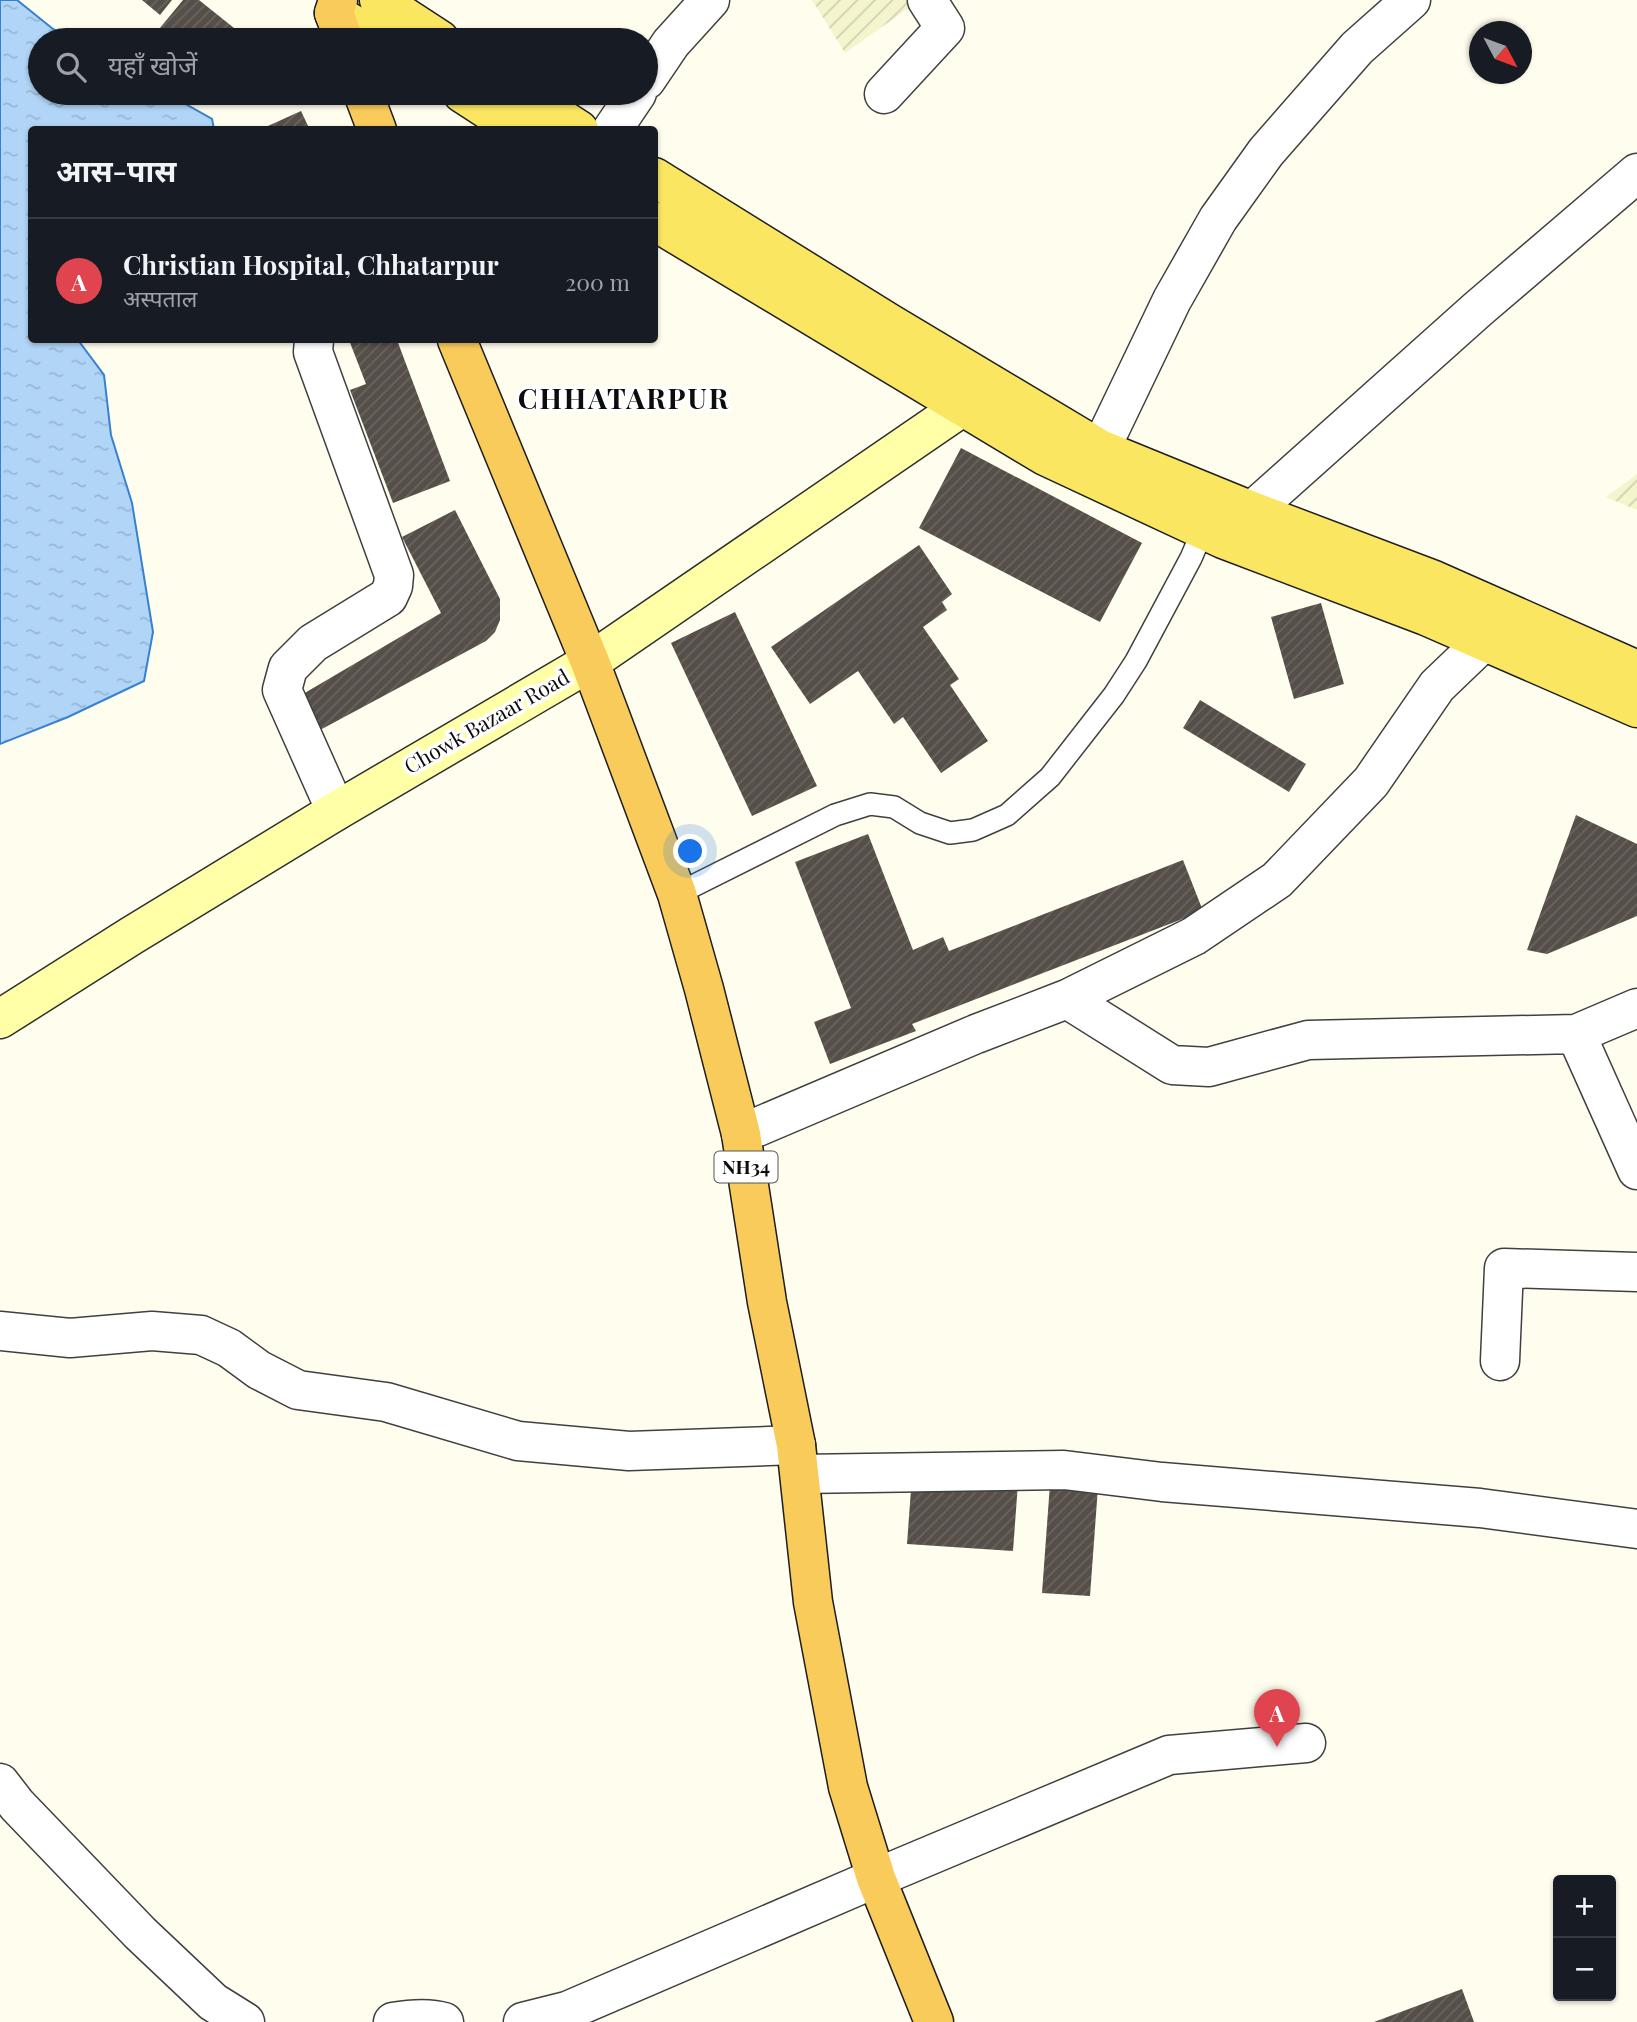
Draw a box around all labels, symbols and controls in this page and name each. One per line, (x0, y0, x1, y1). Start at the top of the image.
north arrow (1469, 21, 1532, 84)
search box (28, 28, 658, 105)
text: यहाँ खोजें (108, 47, 197, 82)
icon: search (52, 48, 90, 86)
text: आस-पास (56, 150, 176, 190)
text: Christian Hospital, Chhatarpur (123, 247, 499, 282)
text: A (71, 266, 87, 297)
text: 200 m (565, 266, 630, 297)
text: अस्पताल (123, 282, 197, 313)
district label: CHHATARPUR (518, 379, 730, 416)
street label: Chowk Bazaar Road (398, 661, 574, 779)
your location (673, 834, 707, 868)
road number: NH34 (714, 1152, 778, 1182)
pin: A (1254, 1689, 1300, 1747)
map controls (1553, 1875, 1616, 2001)
button: + (1553, 1875, 1616, 1938)
button: − (1553, 1938, 1616, 2001)

